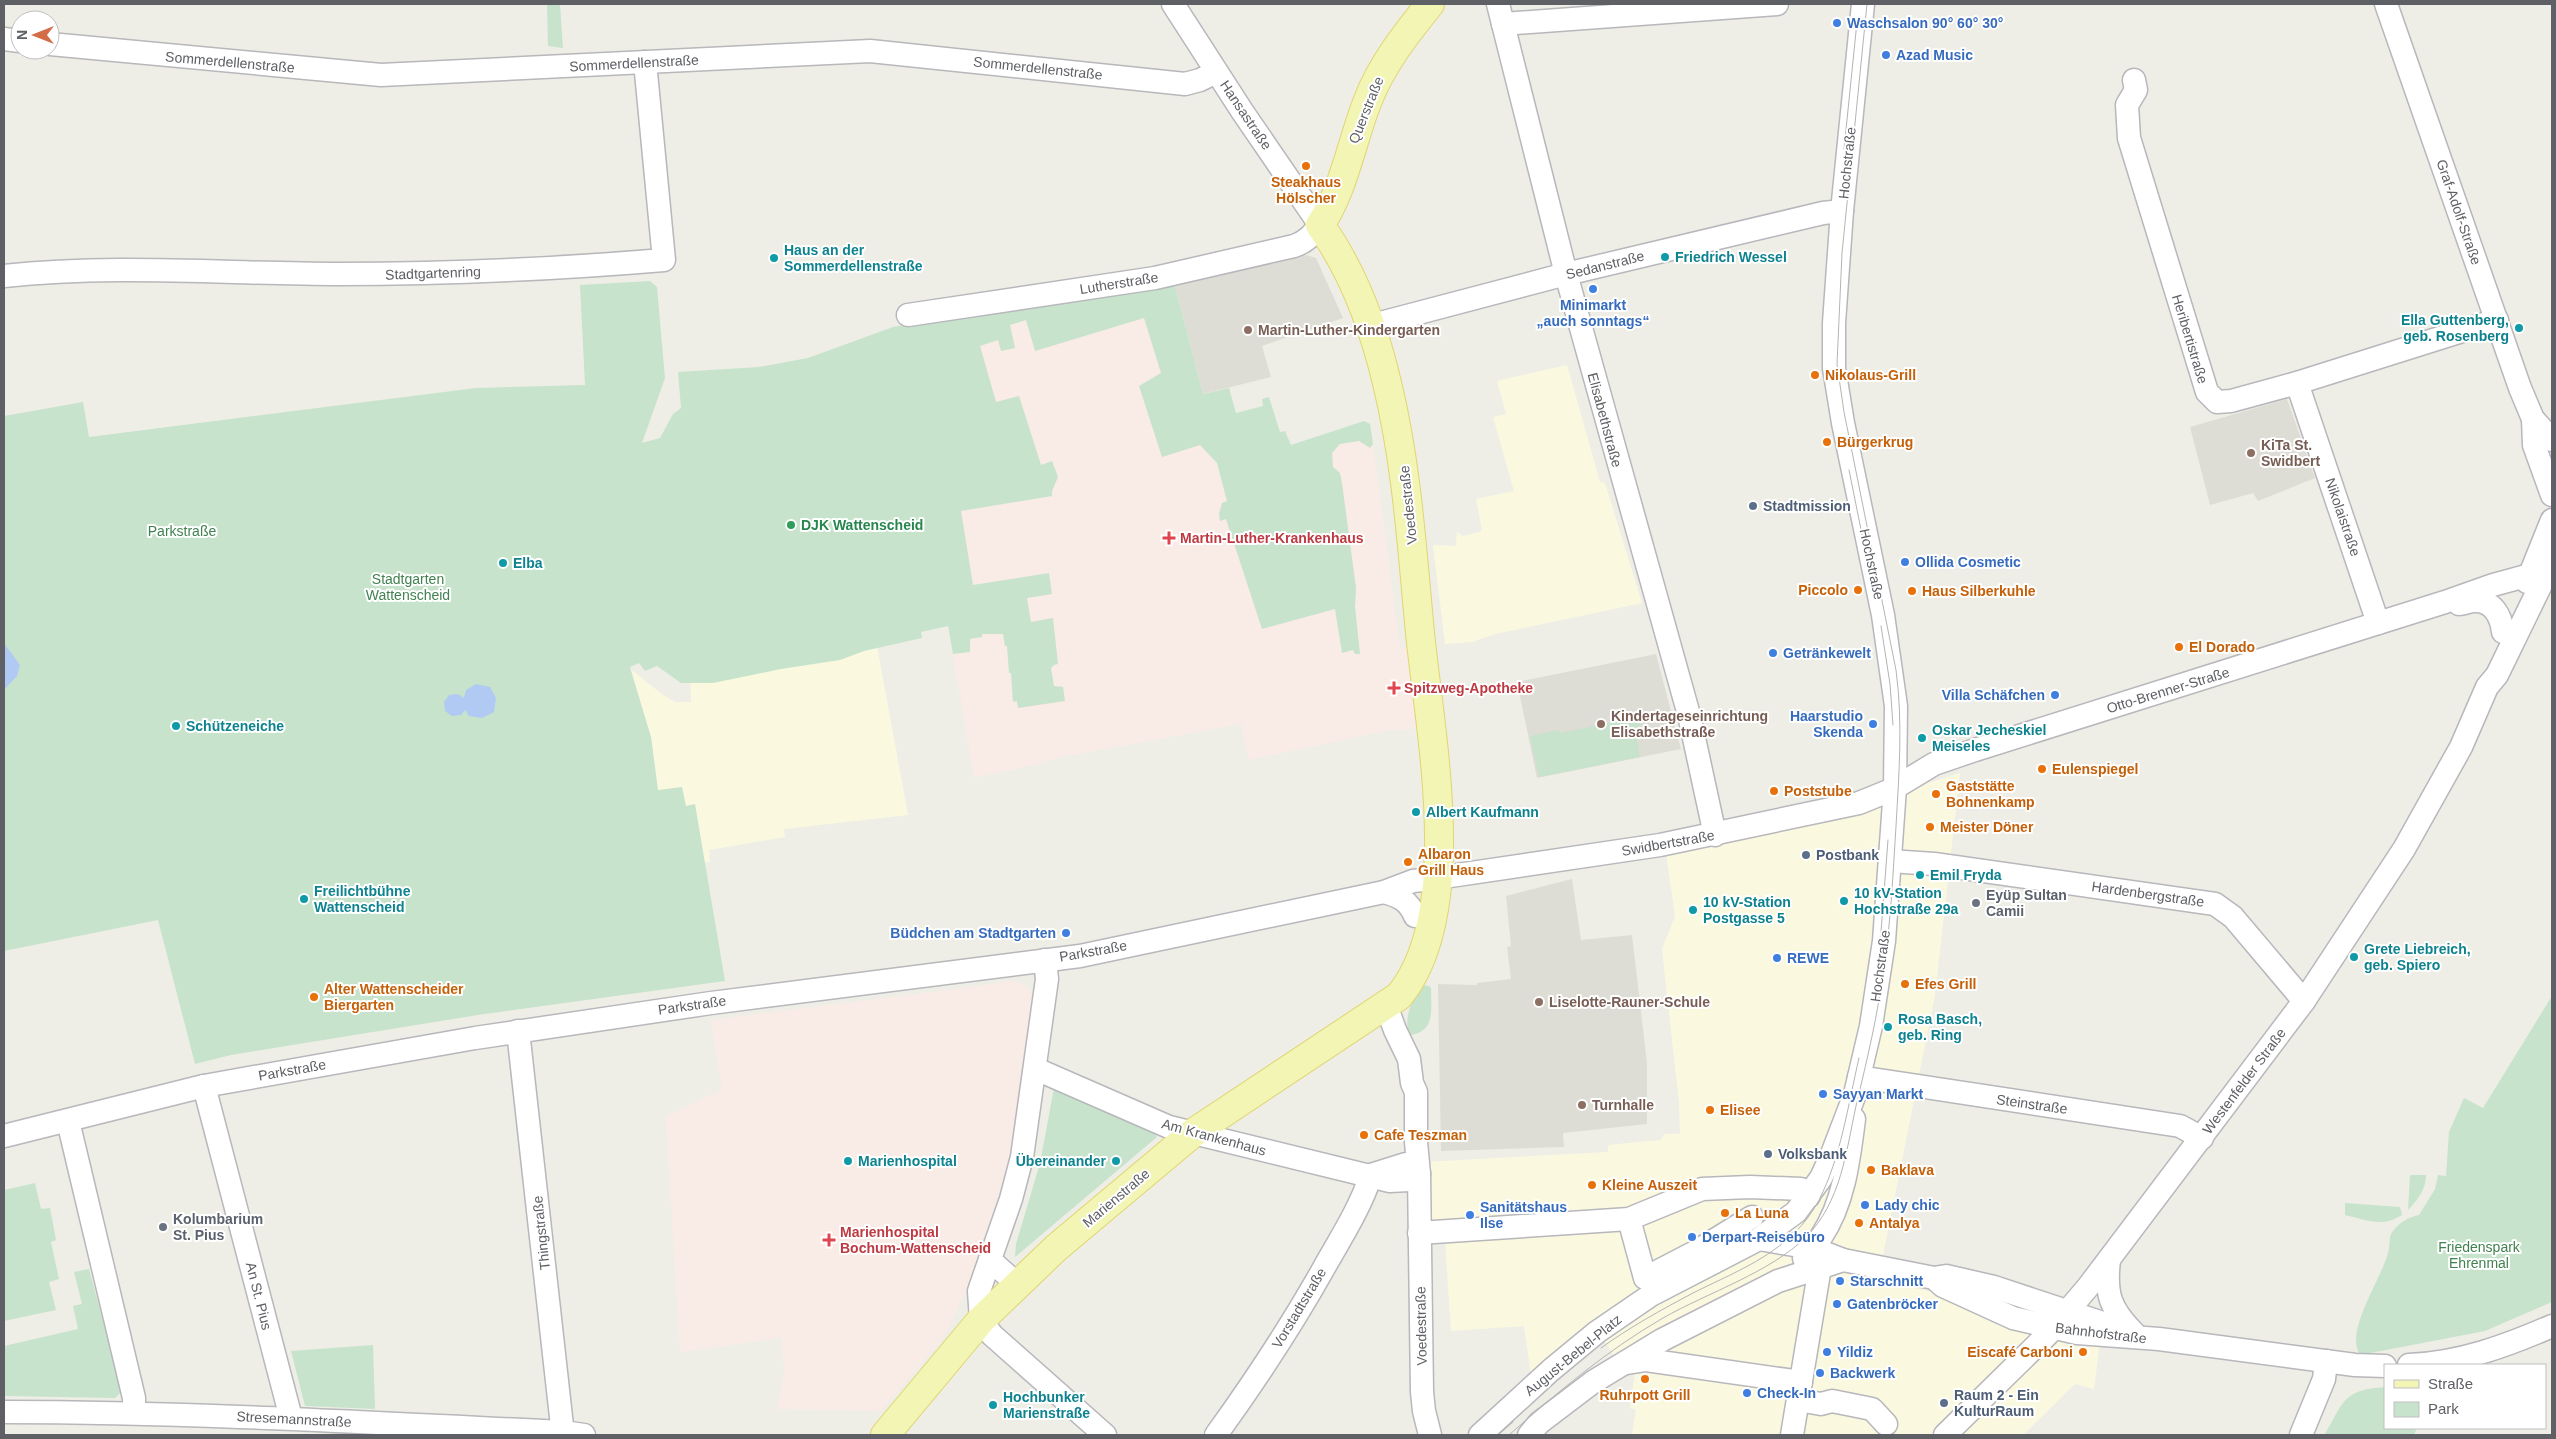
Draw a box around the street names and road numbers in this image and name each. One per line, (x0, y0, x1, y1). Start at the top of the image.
street label: Sommerdellenstraße (165, 48, 296, 76)
street label: Sommerdellenstraße (569, 52, 700, 74)
street label: Sommerdellenstraße (973, 53, 1104, 83)
street label: Querstraße (1345, 74, 1387, 146)
street label: Hansastraße (1217, 77, 1275, 153)
street label: Hochstraße (1835, 126, 1859, 200)
street label: Graf-Adolf-Straße (2433, 157, 2485, 267)
street label: Sedanstraße (1564, 247, 1646, 282)
street label: Stadtgartenring (385, 263, 481, 283)
street label: Lutherstraße (1079, 269, 1160, 297)
street label: Heribertistraße (2169, 292, 2211, 386)
street label: Elisabethstraße (1585, 371, 1625, 469)
street label: Voedestraße (1396, 464, 1420, 545)
street label: Nikolaistraße (2322, 476, 2364, 558)
street label: Hochstraße (1857, 527, 1887, 601)
street label: Otto-Brenner-Straße (2105, 664, 2232, 716)
street label: Swidbertstraße (1620, 827, 1716, 859)
street label: Hardenbergstraße (2091, 878, 2206, 910)
street label: Hochstraße (1867, 929, 1893, 1003)
street label: Parkstraße (1058, 937, 1128, 965)
street label: Parkstraße (657, 992, 727, 1018)
street label: Westenfelder Straße (2199, 1025, 2289, 1137)
street label: Parkstraße (257, 1056, 327, 1084)
street label: Steinstraße (1995, 1091, 2069, 1117)
street label: Am Krankenhaus (1160, 1115, 1268, 1159)
street label: Marienstraße (1079, 1165, 1153, 1231)
street label: Thingstraße (529, 1195, 553, 1271)
street label: An St. Pius (243, 1260, 275, 1332)
street label: Vorstadtstraße (1269, 1265, 1329, 1351)
street label: Voedestraße (1412, 1286, 1430, 1366)
street label: August-Bebel-Platz (1521, 1311, 1625, 1399)
street label: Bahnhofstraße (2054, 1319, 2148, 1347)
street label: Stresemannstraße (236, 1408, 352, 1430)

